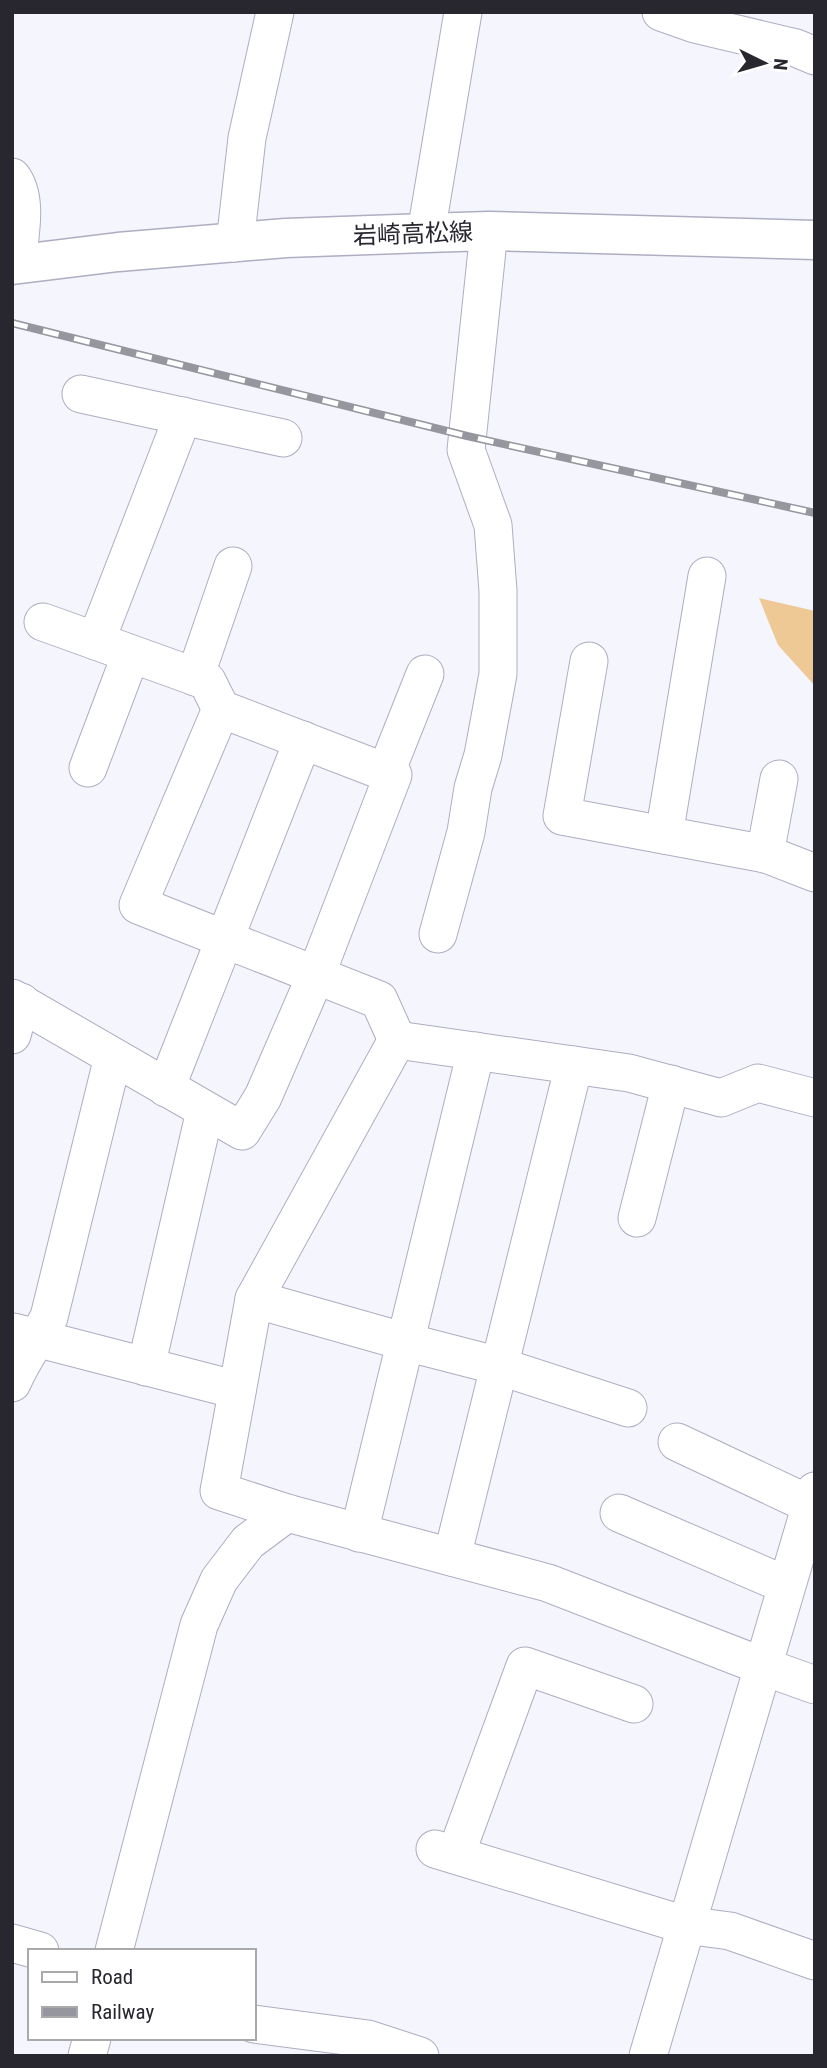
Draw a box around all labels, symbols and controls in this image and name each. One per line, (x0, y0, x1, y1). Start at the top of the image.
north arrow (729, 28, 799, 98)
text: N (768, 58, 792, 71)
street label: 岩崎高松線 (353, 218, 473, 250)
legend (28, 1949, 256, 2040)
text: Road (91, 1965, 133, 1989)
text: Railway (91, 2000, 154, 2024)

